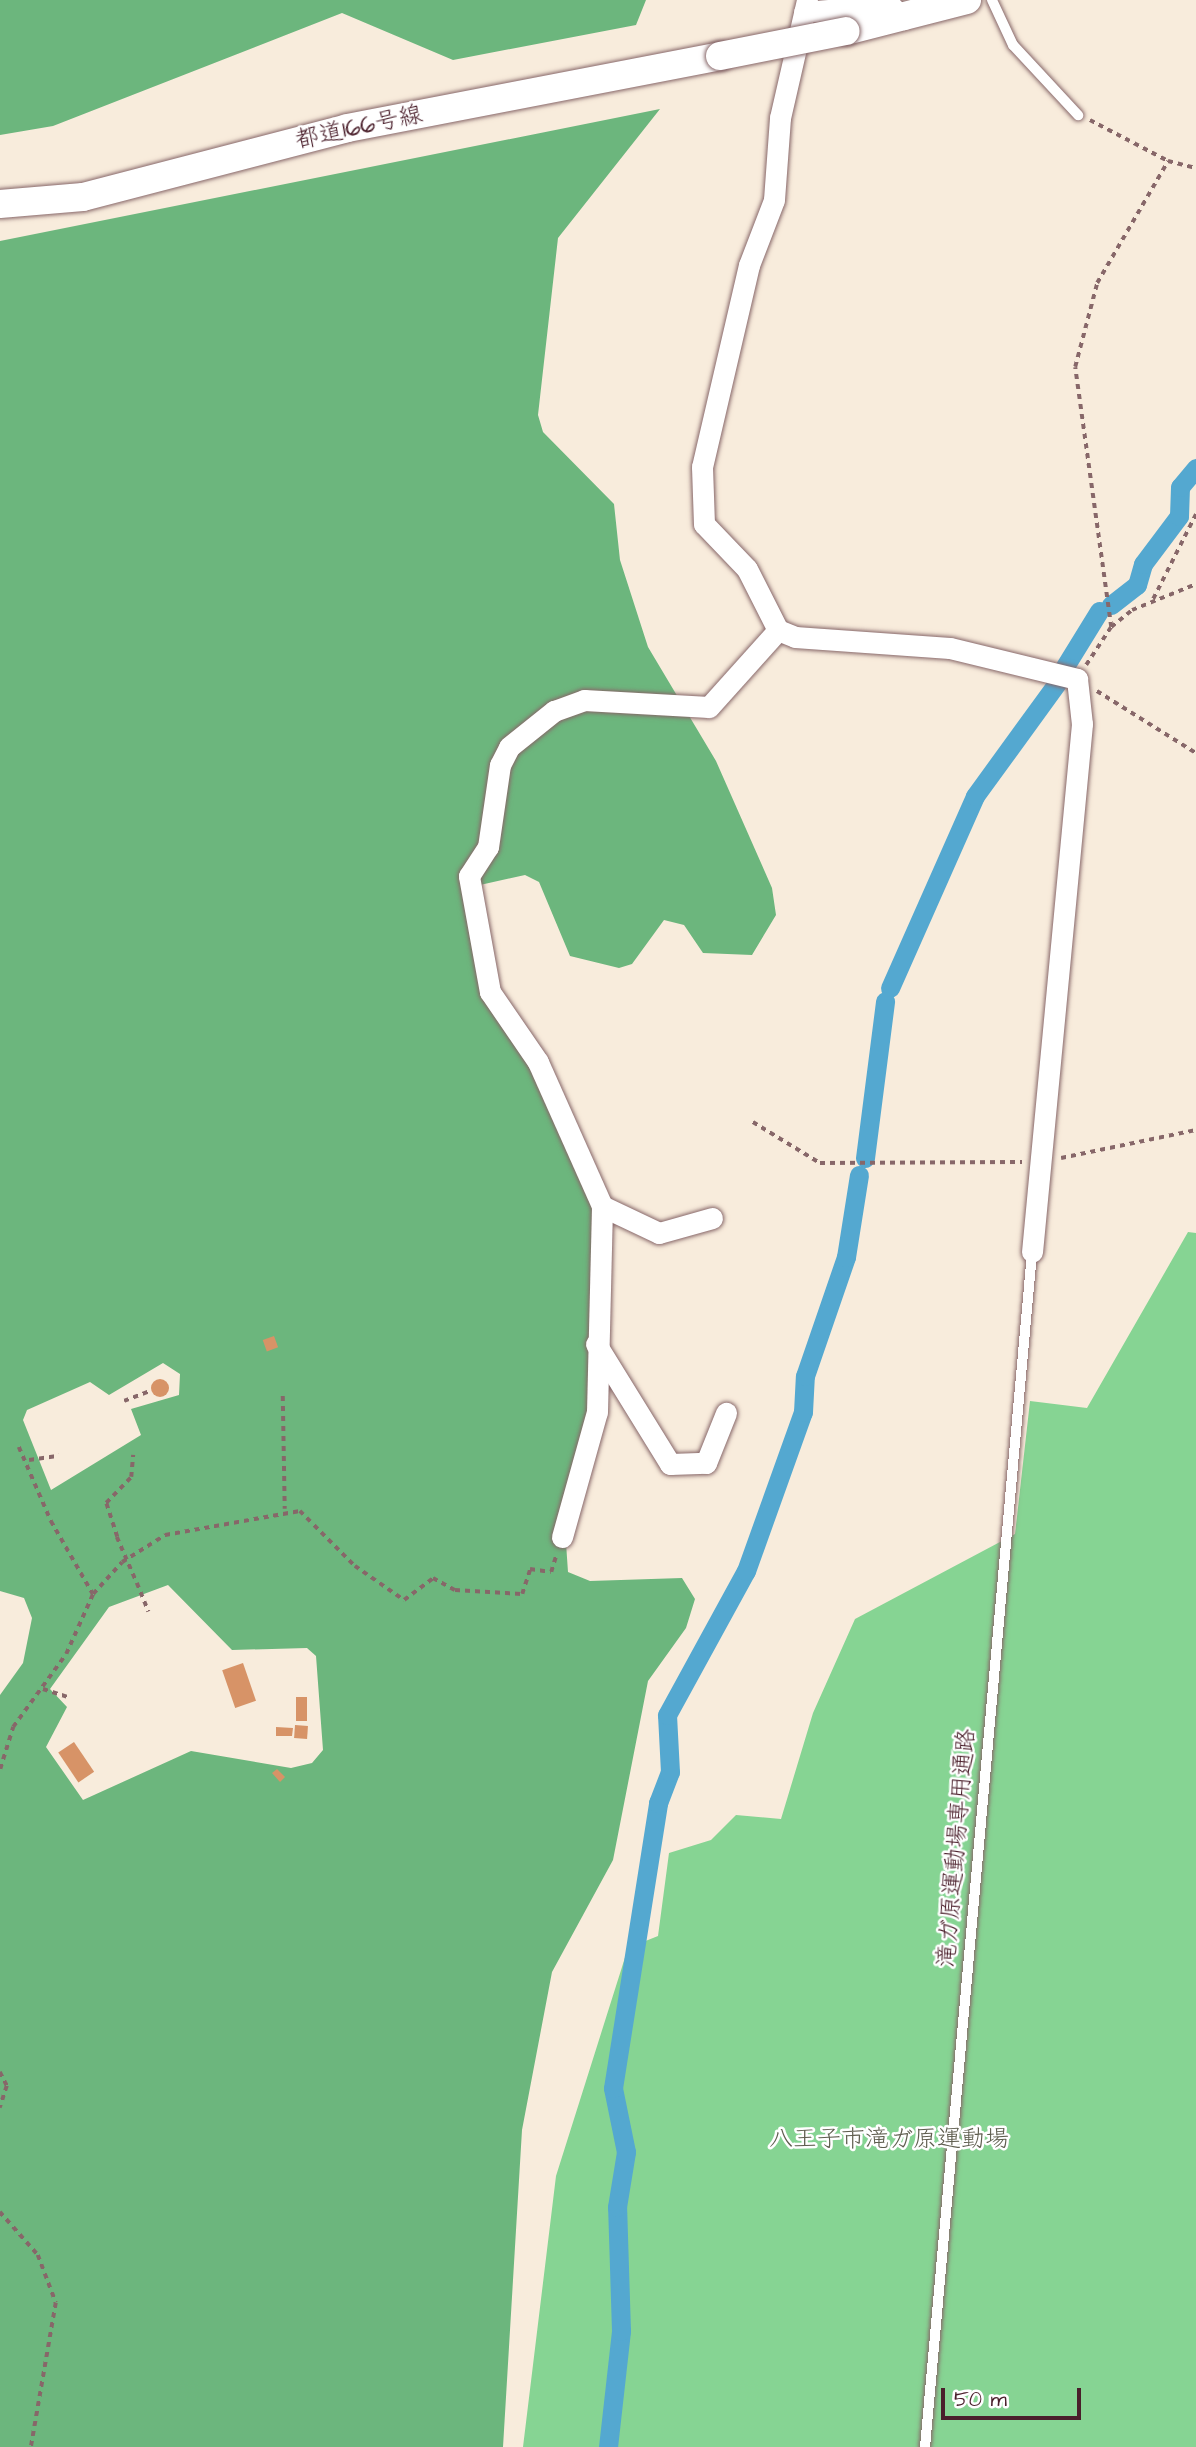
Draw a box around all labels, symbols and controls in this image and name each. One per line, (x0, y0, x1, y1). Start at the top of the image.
street label: 都道166号線 (293, 100, 425, 156)
street label: 滝ガ原運動場専用通路 (932, 1727, 982, 1969)
park label: 八王子市滝ガ原運動場 (769, 2126, 1009, 2154)
scale bar (944, 2374, 1084, 2418)
text: 50 m (954, 2385, 1007, 2414)

